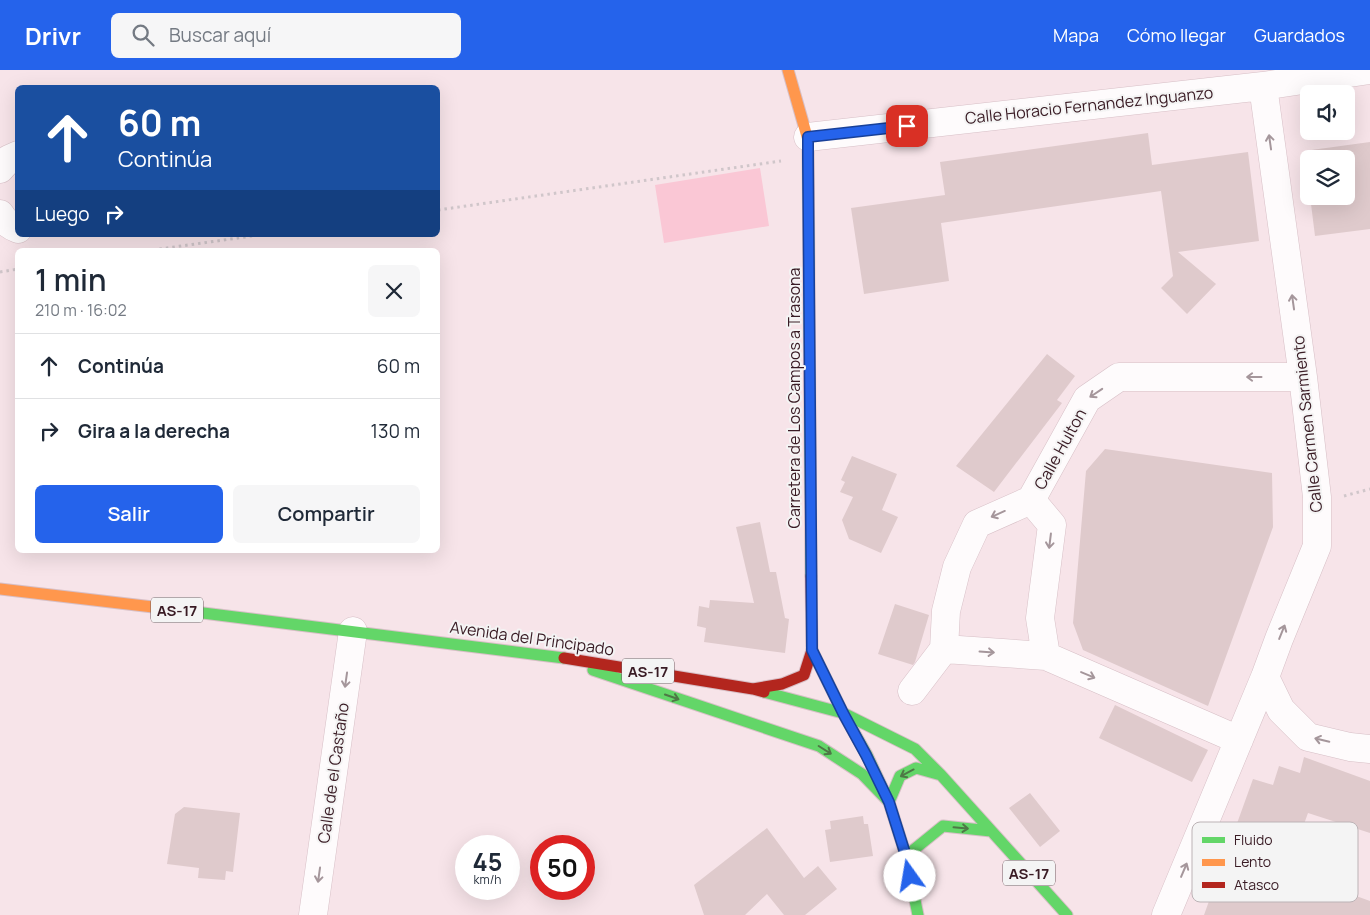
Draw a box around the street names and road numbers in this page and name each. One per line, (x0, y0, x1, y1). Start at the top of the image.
street label: Calle Horacio Fernandez Inguanzo (964, 81, 1214, 129)
street label: Carretera de Los Campos a Trasona (783, 267, 805, 529)
street label: Calle Carmen Sarmiento (1287, 334, 1327, 514)
street label: Calle Hulton (1029, 404, 1091, 494)
road number: AS-17 (151, 598, 203, 622)
street label: Avenida del Principado (449, 616, 615, 660)
road number: AS-17 (622, 658, 674, 684)
street label: Calle de el Castaño (312, 701, 354, 845)
road number: AS-17 (1003, 860, 1055, 886)

